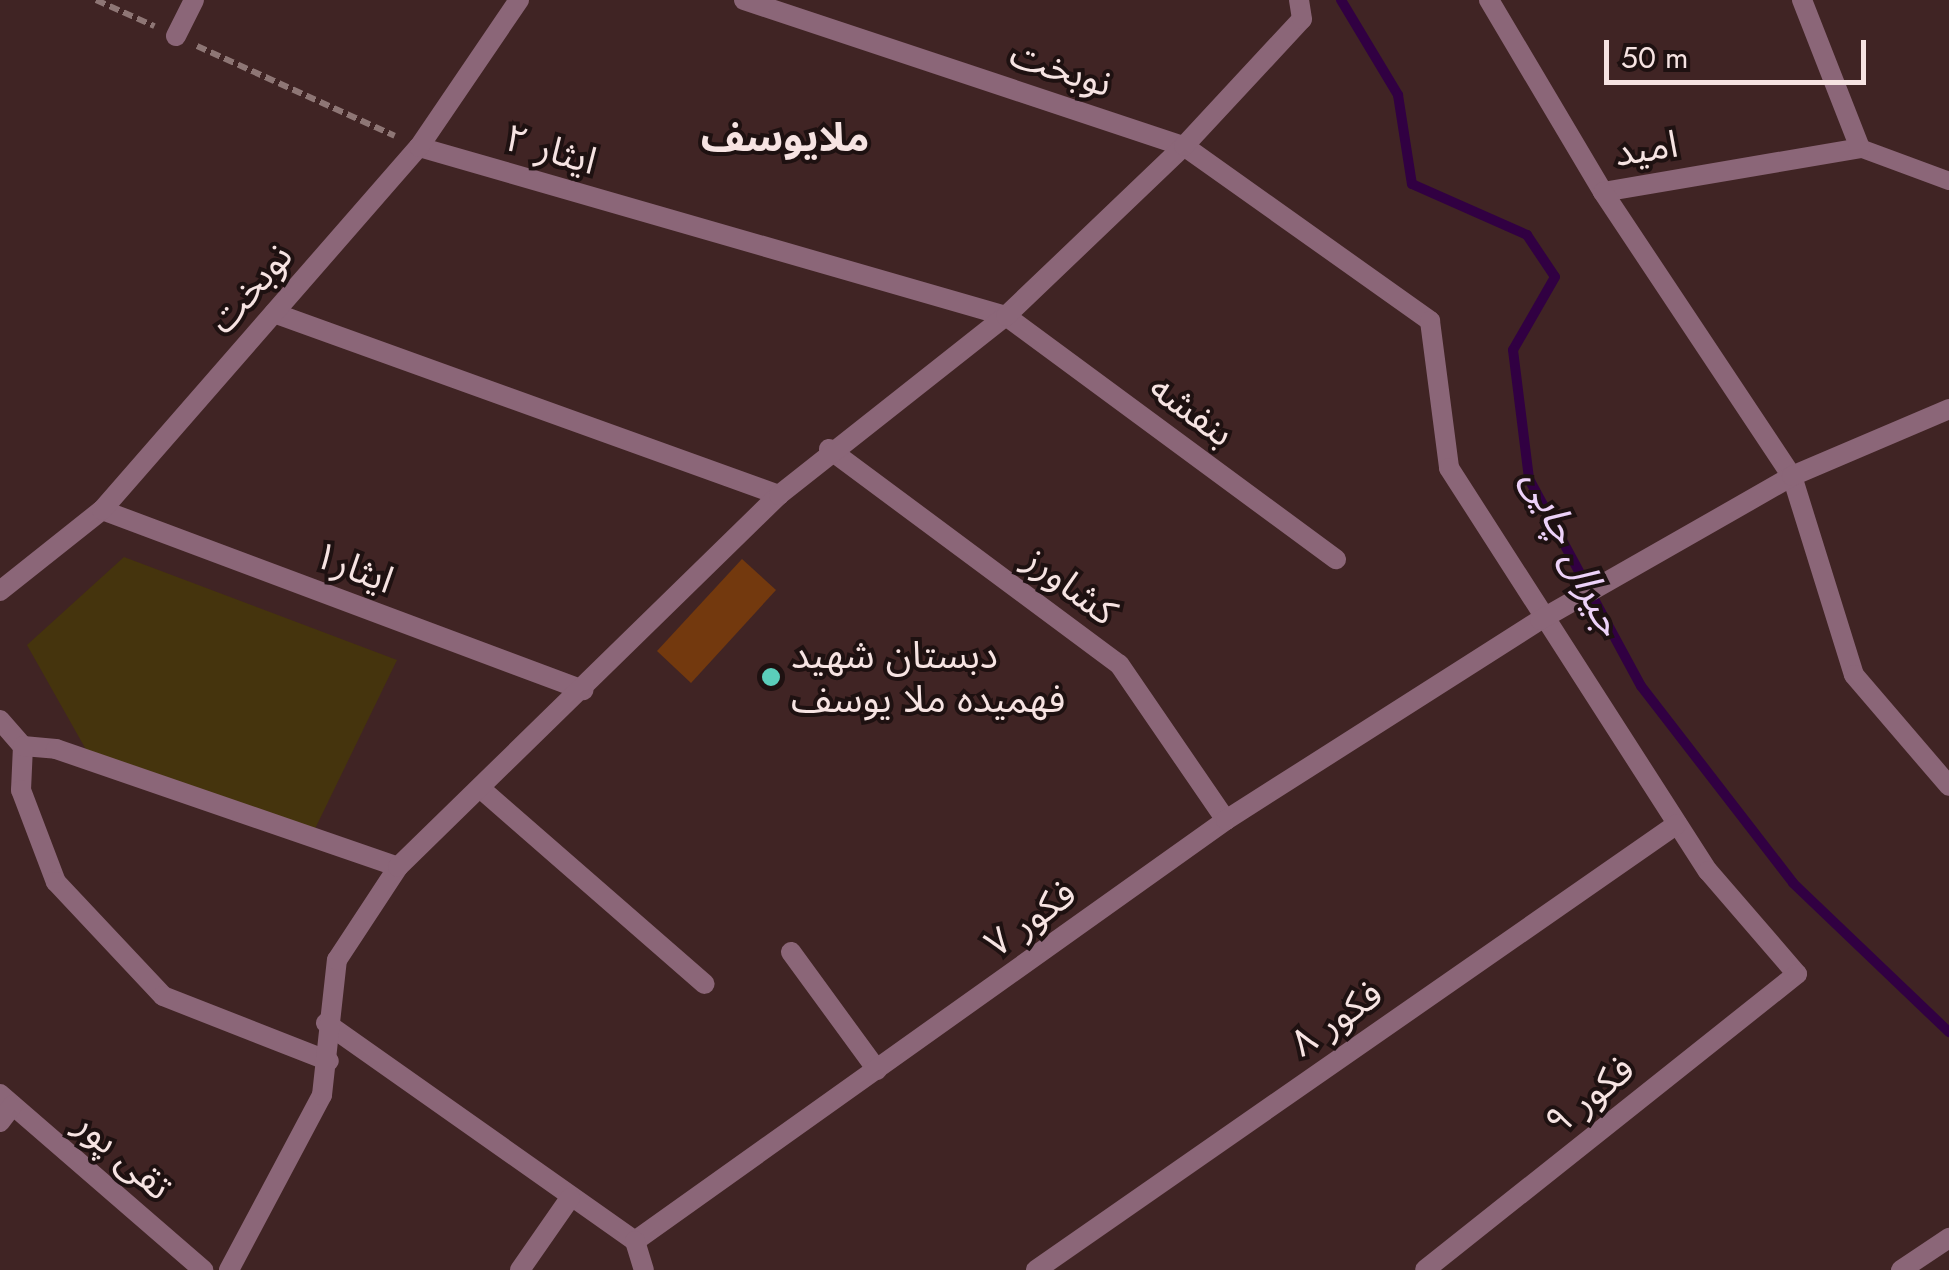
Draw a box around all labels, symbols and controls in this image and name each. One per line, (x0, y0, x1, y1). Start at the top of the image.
scale bar (1609, 20, 1872, 82)
street label: نوبخت (1004, 30, 1118, 106)
text: 50 m (1621, 36, 1688, 79)
district label: ملایوسف (701, 113, 869, 161)
street label: ایثار ۲ (500, 114, 602, 184)
street label: امید (1611, 121, 1681, 175)
street label: نوبخت (199, 234, 301, 342)
street label: بنفشه (1141, 364, 1243, 456)
water label: جیرال چایی (1513, 461, 1635, 643)
street label: ایثار۱ (308, 531, 400, 603)
street label: کشاورز (1016, 536, 1126, 634)
place label: دبستان شهید فهمیده ملا یوسف (791, 632, 1065, 722)
marker: دبستان شهید فهمیده ملا یوسف (760, 666, 782, 688)
street label: فکور ۷ (976, 870, 1084, 966)
street label: فکور ۸ (1281, 970, 1391, 1066)
street label: فکور ۹ (1535, 1045, 1643, 1145)
street label: تقی پور (66, 1101, 182, 1209)

